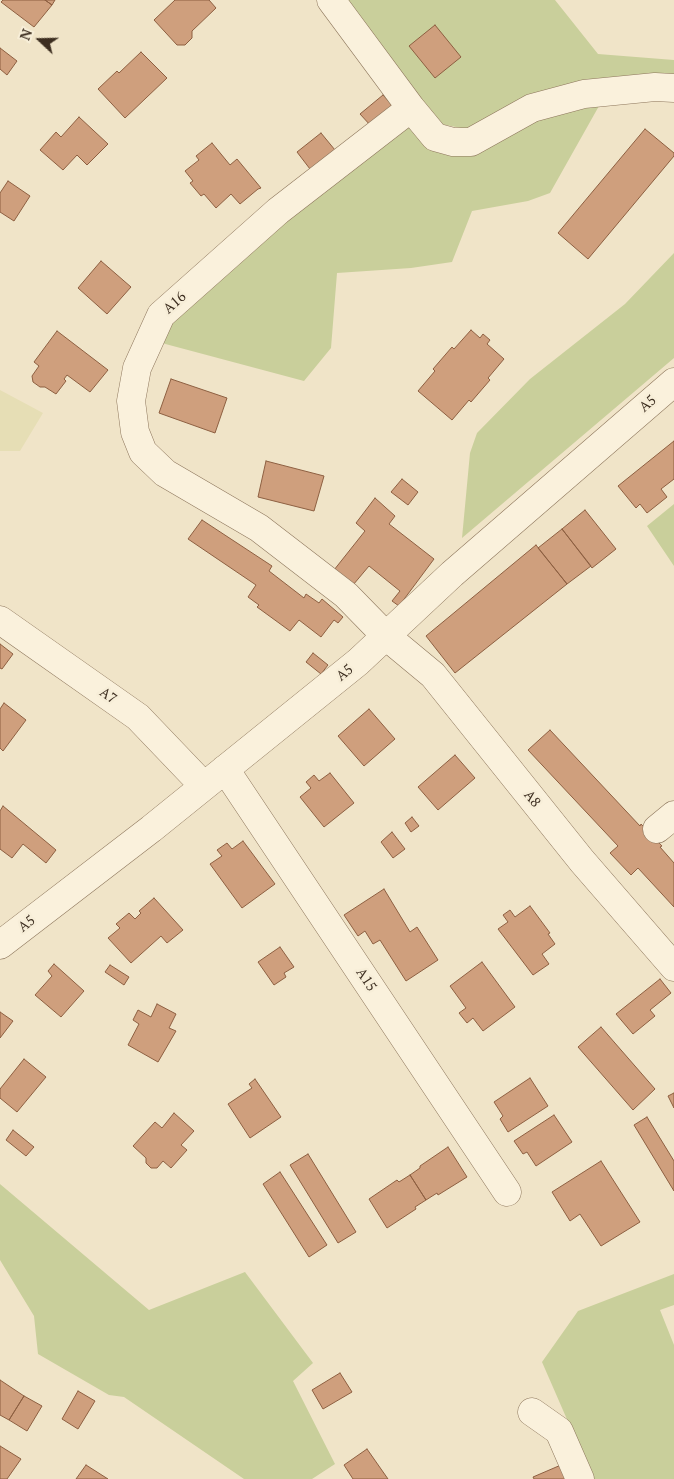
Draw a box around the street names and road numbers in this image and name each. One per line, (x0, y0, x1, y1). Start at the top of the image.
street label: A16 (160, 289, 190, 317)
street label: A5 (636, 392, 660, 416)
street label: A5 (333, 661, 357, 685)
street label: A7 (96, 684, 120, 708)
street label: A8 (520, 787, 544, 811)
street label: A5 (15, 912, 39, 936)
street label: A15 (352, 965, 380, 995)

